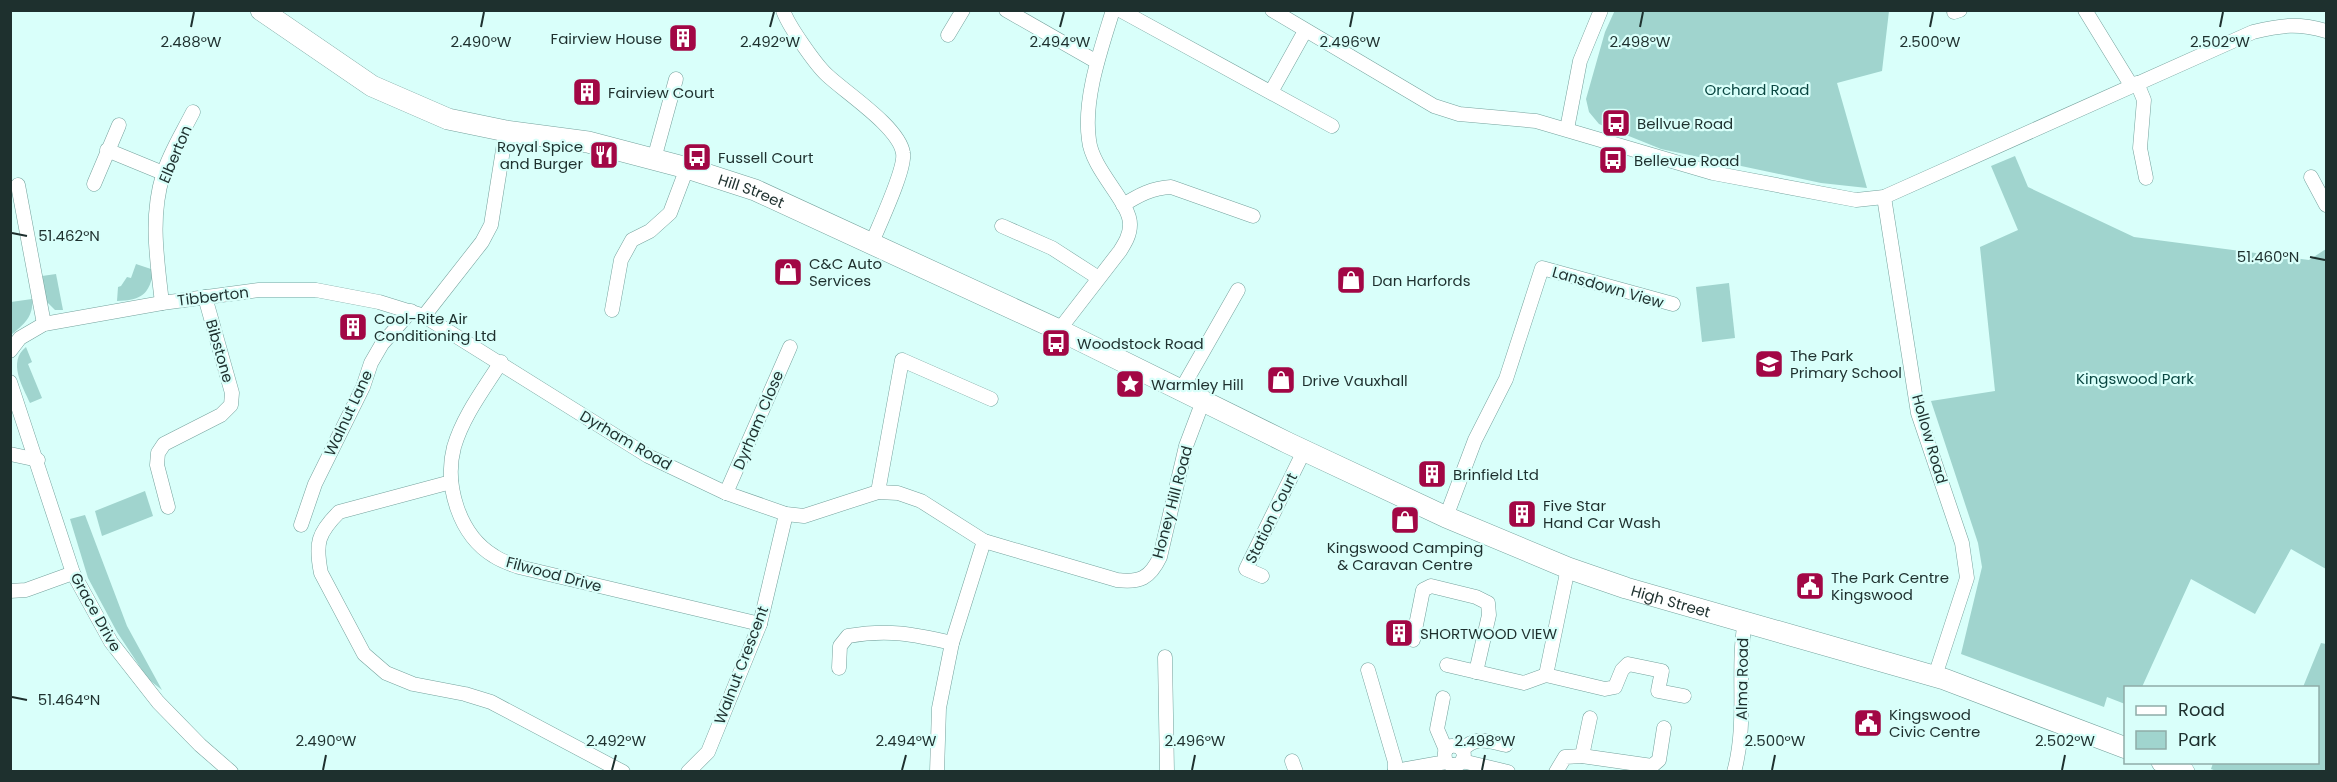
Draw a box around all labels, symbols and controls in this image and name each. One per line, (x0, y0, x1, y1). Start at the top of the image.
building icon: Fairview House (667, 22, 699, 54)
place label: Fairview House (551, 28, 662, 49)
text: 2.488°W (161, 31, 222, 52)
text: 2.490°W (451, 31, 512, 52)
text: 2.492°W (740, 31, 800, 52)
text: 2.494°W (1030, 31, 1091, 52)
text: 2.496°W (1320, 31, 1381, 52)
text: 2.498°W (1610, 31, 1671, 52)
text: 2.500°W (1900, 31, 1961, 52)
text: 2.502°W (2190, 31, 2250, 52)
building icon: Fairview Court (571, 76, 603, 108)
park label: Orchard Road (1705, 79, 1809, 100)
place label: Fairview Court (608, 82, 715, 103)
bus stop icon: Bellvue Road (1600, 107, 1632, 139)
place label: Bellvue Road (1637, 113, 1733, 134)
street label: Elberton (153, 122, 197, 186)
place label: Royal Spice and Burger (497, 136, 583, 174)
restaurant icon: Royal Spice and Burger (588, 139, 620, 171)
bus stop icon: Fussell Court (681, 141, 713, 173)
bus stop icon: Bellevue Road (1597, 144, 1629, 176)
place label: Fussell Court (718, 147, 813, 168)
place label: Bellevue Road (1634, 150, 1740, 171)
street label: Hill Street (716, 168, 788, 213)
text: 51.462°N (38, 225, 100, 246)
text: 51.460°N (2237, 246, 2299, 267)
place label: C&C Auto Services (809, 253, 882, 291)
shop icon: C&C Auto Services (772, 256, 804, 288)
street label: Lansdown View (1550, 261, 1667, 313)
shop icon: Dan Harfords (1335, 264, 1367, 296)
place label: Dan Harfords (1372, 270, 1471, 291)
street label: Tibberton (176, 281, 250, 311)
place label: Cool-Rite Air Conditioning Ltd (374, 308, 496, 346)
building icon: Cool-Rite Air Conditioning Ltd (337, 311, 369, 343)
street label: Bibstone (201, 317, 239, 385)
bus stop icon: Woodstock Road (1040, 327, 1072, 359)
place label: Woodstock Road (1077, 333, 1204, 354)
place label: The Park Primary School (1790, 345, 1902, 383)
school or university icon: The Park Primary School (1753, 348, 1785, 380)
shop icon: Drive Vauxhall (1265, 364, 1297, 396)
street label: Walnut Lane (319, 367, 377, 459)
street label: Dyrham Close (728, 367, 788, 473)
place icon: Warmley Hill (1114, 368, 1146, 400)
park label: Kingswood Park (2076, 368, 2194, 389)
place label: Drive Vauxhall (1302, 370, 1408, 391)
place label: Warmley Hill (1151, 374, 1244, 395)
street label: Hollow Road (1907, 392, 1953, 486)
street label: Dyrham Road (576, 405, 676, 475)
street label: Honey Hill Road (1147, 443, 1197, 561)
building icon: Brinfield Ltd (1416, 458, 1448, 490)
place label: Brinfield Ltd (1453, 464, 1539, 485)
street label: Station Court (1240, 469, 1302, 567)
place label: Five Star Hand Car Wash (1543, 495, 1661, 533)
building icon: Five Star Hand Car Wash (1506, 498, 1538, 530)
shop icon: Kingswood Camping & Caravan Centre (1389, 504, 1421, 536)
place label: Kingswood Camping & Caravan Centre (1327, 537, 1483, 575)
street label: Filwood Drive (504, 551, 604, 597)
place label: The Park Centre Kingswood (1831, 567, 1949, 605)
street label: Grace Drive (66, 569, 126, 655)
public building icon: The Park Centre Kingswood (1794, 570, 1826, 602)
street label: High Street (1629, 580, 1713, 622)
street label: Walnut Crescent (709, 603, 773, 727)
building icon: SHORTWOOD VIEW (1383, 617, 1415, 649)
place label: SHORTWOOD VIEW (1420, 623, 1558, 644)
street label: Alma Road (1731, 638, 1753, 720)
legend (2124, 686, 2319, 764)
text: 51.464°N (38, 689, 100, 710)
text: Road (2178, 697, 2225, 722)
place label: Kingswood Civic Centre (1889, 704, 1980, 742)
public building icon: Kingswood Civic Centre (1852, 707, 1884, 739)
text: Park (2178, 727, 2217, 752)
text: 2.490°W (296, 730, 357, 751)
text: 2.492°W (586, 730, 646, 751)
text: 2.494°W (876, 730, 937, 751)
text: 2.496°W (1165, 730, 1226, 751)
text: 2.498°W (1455, 730, 1516, 751)
text: 2.500°W (1745, 730, 1806, 751)
text: 2.502°W (2035, 730, 2095, 751)

